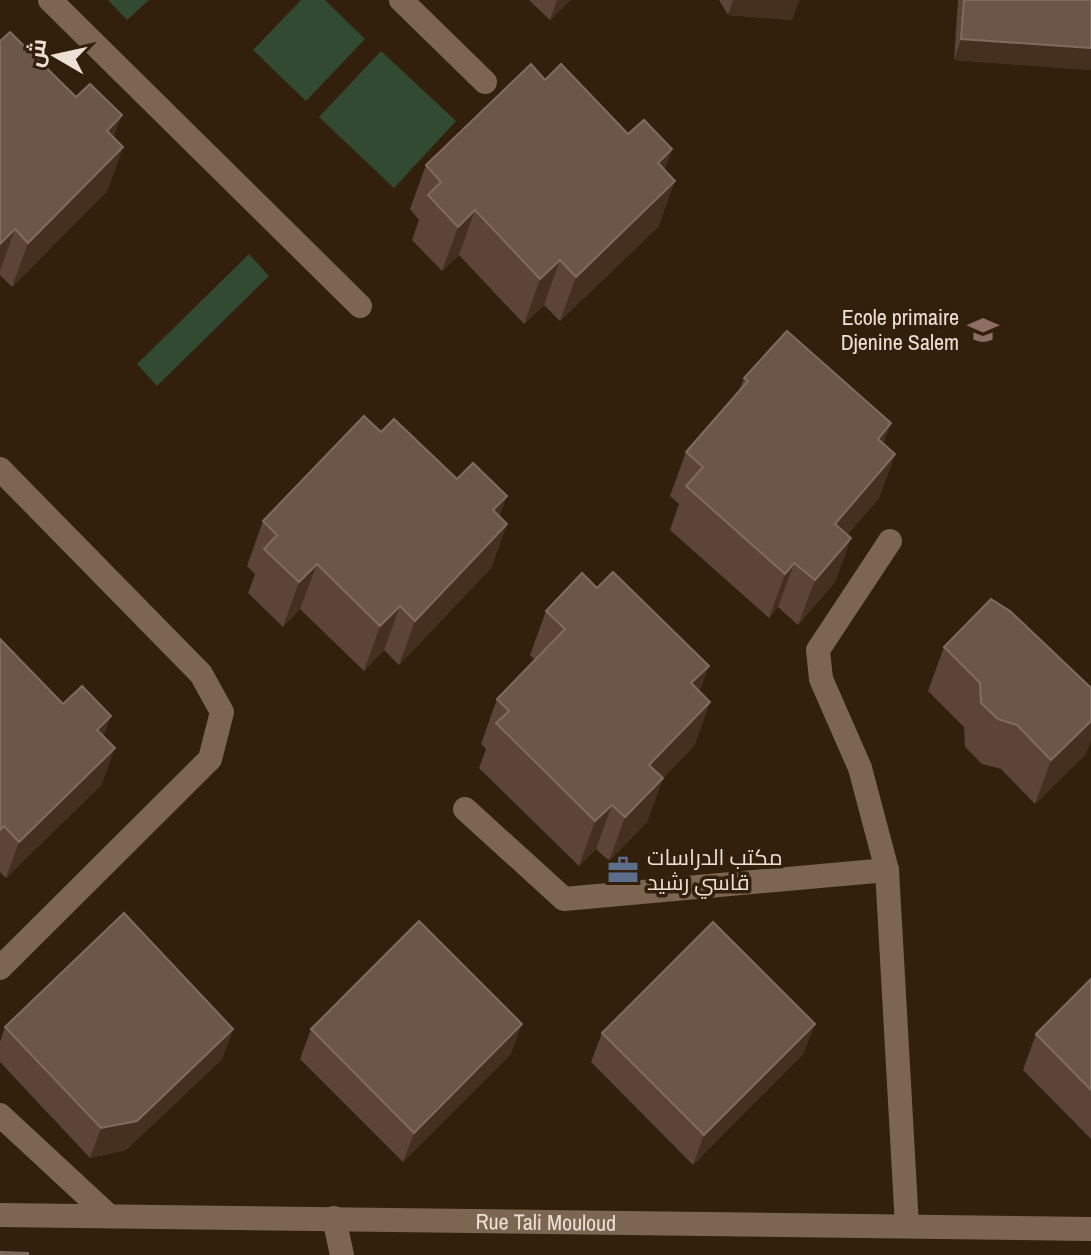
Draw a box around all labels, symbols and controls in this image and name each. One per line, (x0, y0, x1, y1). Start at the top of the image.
north arrow (16, 16, 96, 96)
text: ش (19, 37, 53, 69)
place label: Ecole primaire Djenine Salem (841, 302, 959, 357)
school or university icon: Ecole primaire Djenine Salem (966, 313, 1000, 347)
place label: مكتب الدراسات قاسي رشيد (647, 842, 783, 899)
office icon: مكتب الدراسات قاسي رشيد (606, 853, 640, 887)
street label: Rue Tali Mouloud (475, 1206, 616, 1238)

